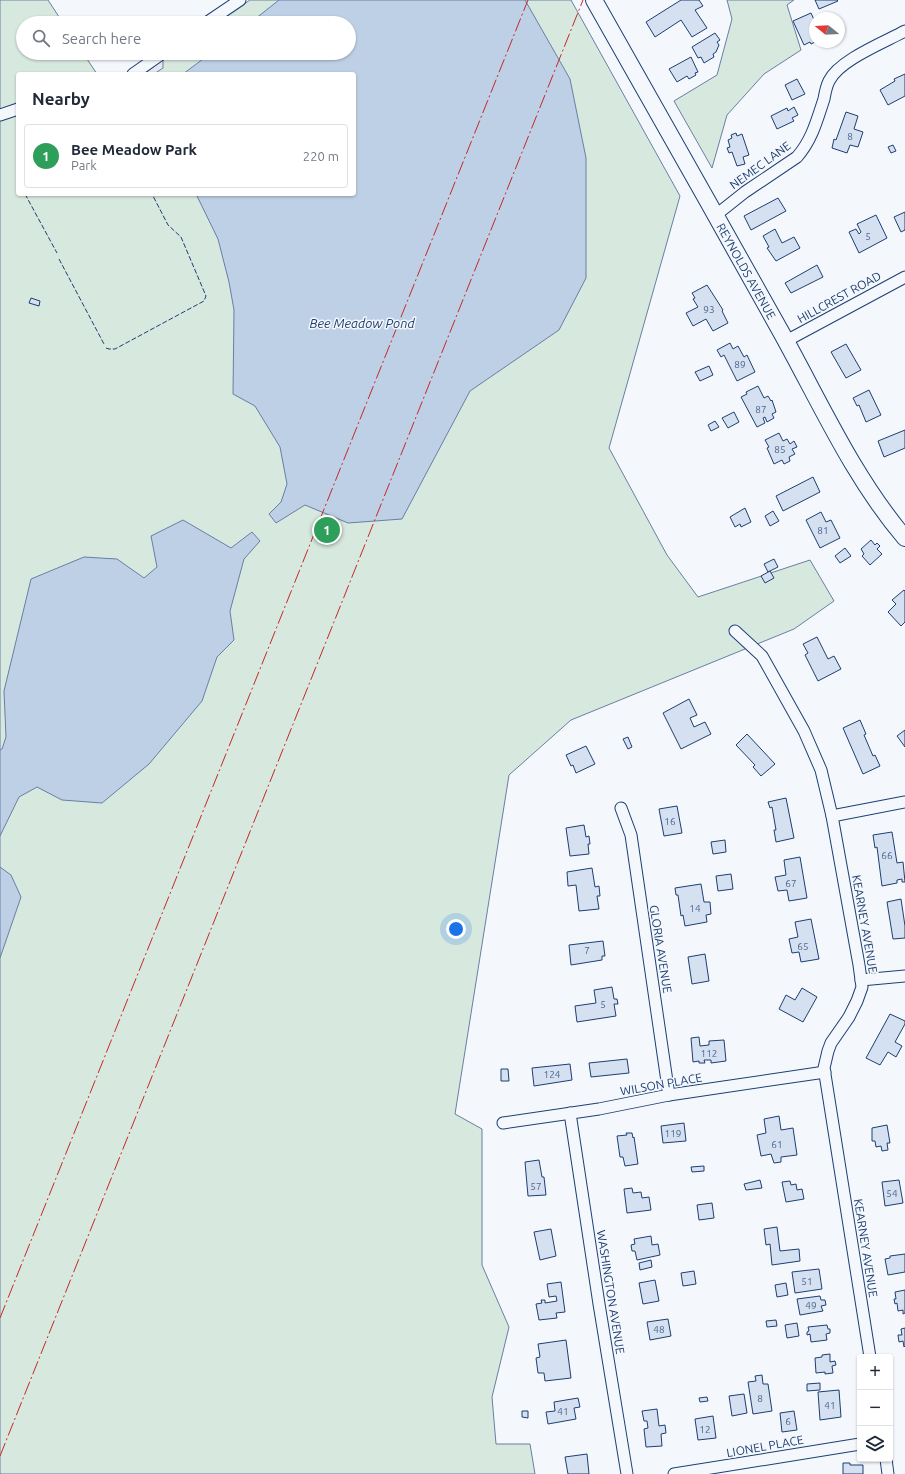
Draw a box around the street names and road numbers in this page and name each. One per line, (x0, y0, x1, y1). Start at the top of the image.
street label: NEMEC LANE (727, 138, 793, 191)
street label: REYNOLDS AVENUE (715, 221, 779, 321)
street label: HILLCREST ROAD (795, 269, 883, 325)
street label: KEARNEY AVENUE (850, 874, 880, 974)
street label: GLORIA AVENUE (648, 904, 674, 994)
street label: WILSON PLACE (619, 1070, 703, 1098)
street label: KEARNEY AVENUE (852, 1198, 880, 1298)
street label: WASHINGTON AVENUE (595, 1229, 627, 1355)
street label: LIONEL PLACE (725, 1433, 805, 1459)

